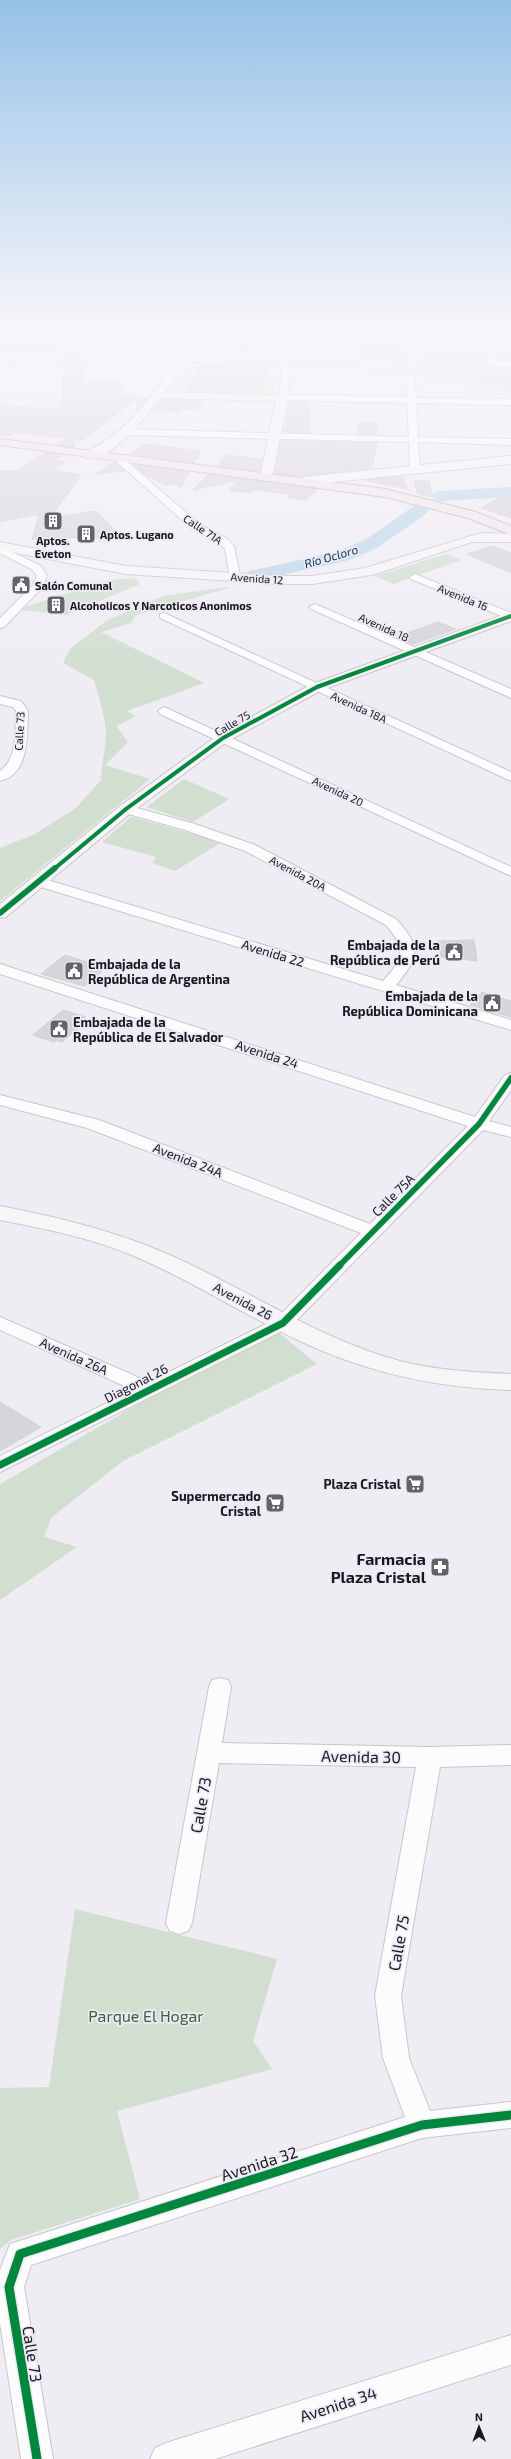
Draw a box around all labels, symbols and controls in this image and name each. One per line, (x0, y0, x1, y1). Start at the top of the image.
building icon: Aptos. Eveton (42, 510, 64, 532)
street label: Calle 71A (181, 511, 225, 547)
building icon: Aptos. Lugano (75, 523, 97, 545)
place label: Aptos. Lugano (100, 528, 174, 541)
place label: Aptos. Eveton (35, 534, 71, 560)
water label: Río Ocloro (302, 542, 360, 570)
street label: Avenida 12 (230, 570, 284, 586)
public building icon: Salón Comunal (10, 574, 32, 596)
place label: Salón Comunal (35, 579, 113, 592)
street label: Avenida 16 (436, 581, 490, 613)
building icon: Alcoholicos Y Narcoticos Anonimos (45, 594, 67, 616)
place label: Alcoholicos Y Narcoticos Anonimos (70, 599, 252, 612)
street label: Avenida 18 (357, 610, 411, 644)
street label: Avenida 18A (329, 688, 389, 726)
street label: Calle 75 (212, 708, 252, 738)
street label: Calle 73 (11, 711, 27, 751)
street label: Avenida 20 (310, 773, 366, 809)
street label: Avenida 20A (268, 853, 328, 893)
street label: Avenida 22 (240, 936, 306, 970)
place label: Embajada de la República de Perú (330, 937, 440, 968)
public building icon: Embajada de la República de Perú (443, 941, 465, 963)
place label: Embajada de la República de Argentina (88, 956, 230, 987)
public building icon: Embajada de la República de Argentina (63, 960, 85, 982)
place label: Embajada de la República Dominicana (342, 988, 478, 1019)
public building icon: Embajada de la República Dominicana (481, 992, 503, 1014)
place label: Embajada de la República de El Salvador (73, 1014, 224, 1045)
public building icon: Embajada de la República de El Salvador (48, 1018, 70, 1040)
street label: Avenida 24 (234, 1036, 300, 1072)
street label: Avenida 24A (151, 1139, 225, 1181)
street label: Calle 75A (368, 1170, 418, 1220)
street label: Avenida 26 (211, 1279, 275, 1323)
street label: Avenida 26A (38, 1334, 110, 1378)
street label: Diagonal 26 (101, 1360, 171, 1406)
supermarket icon: Plaza Cristal (404, 1473, 426, 1495)
place label: Plaza Cristal (324, 1476, 402, 1492)
place label: Supermercado Cristal (171, 1488, 262, 1519)
supermarket icon: Supermercado Cristal (264, 1492, 286, 1514)
place label: Farmacia Plaza Cristal (331, 1549, 427, 1586)
pharmacy icon: Farmacia Plaza Cristal (429, 1556, 451, 1578)
street label: Avenida 30 (321, 1746, 401, 1766)
street label: Calle 73 (186, 1775, 214, 1835)
street label: Calle 75 (384, 1914, 412, 1972)
park label: Parque El Hogar (88, 2006, 204, 2025)
street label: Avenida 32 (218, 2142, 300, 2184)
street label: Calle 73 (19, 2325, 47, 2383)
street label: Avenida 34 (297, 2383, 379, 2425)
north arrow (459, 2407, 499, 2447)
text: N (475, 2410, 483, 2423)

